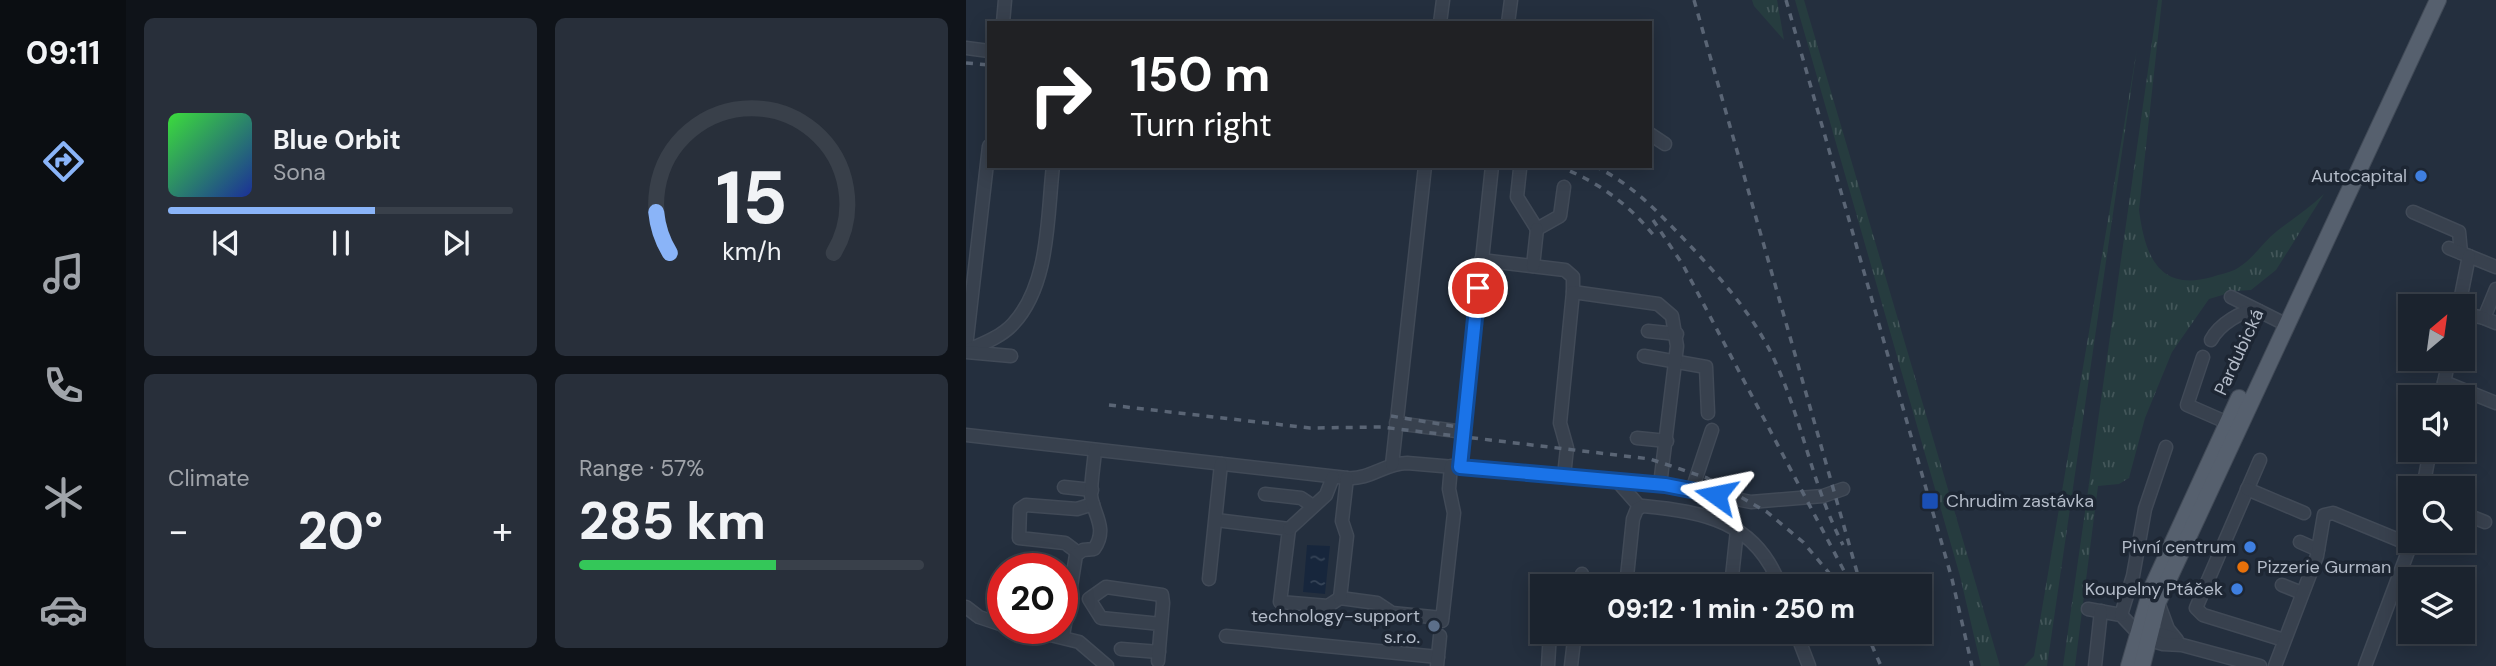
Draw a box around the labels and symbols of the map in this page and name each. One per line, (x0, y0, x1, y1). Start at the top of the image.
place label: Autocapital (2311, 164, 2407, 188)
marker: Autocapital (2413, 168, 2429, 184)
pin (1448, 258, 1508, 318)
north arrow (2398, 294, 2474, 371)
street label: Pardubická (2209, 305, 2269, 399)
position arrow (1679, 458, 1753, 532)
place label: Chrudim zastávka (1946, 489, 2094, 513)
marker: Chrudim zastávka (1920, 491, 1940, 511)
place label: Pivní centrum (2122, 535, 2236, 559)
marker: Pivní centrum (2242, 539, 2258, 555)
speed limit sign: 20 (987, 553, 1078, 644)
place label: Pizzerie Gurman (2257, 555, 2391, 579)
marker: Pizzerie Gurman (2235, 559, 2251, 575)
place label: Koupelny Ptáček (2085, 577, 2223, 601)
marker: Koupelny Ptáček (2229, 581, 2245, 597)
place label: technology-support s.r.o. (1251, 604, 1420, 649)
marker: technology-support s.r.o. (1426, 618, 1442, 634)

